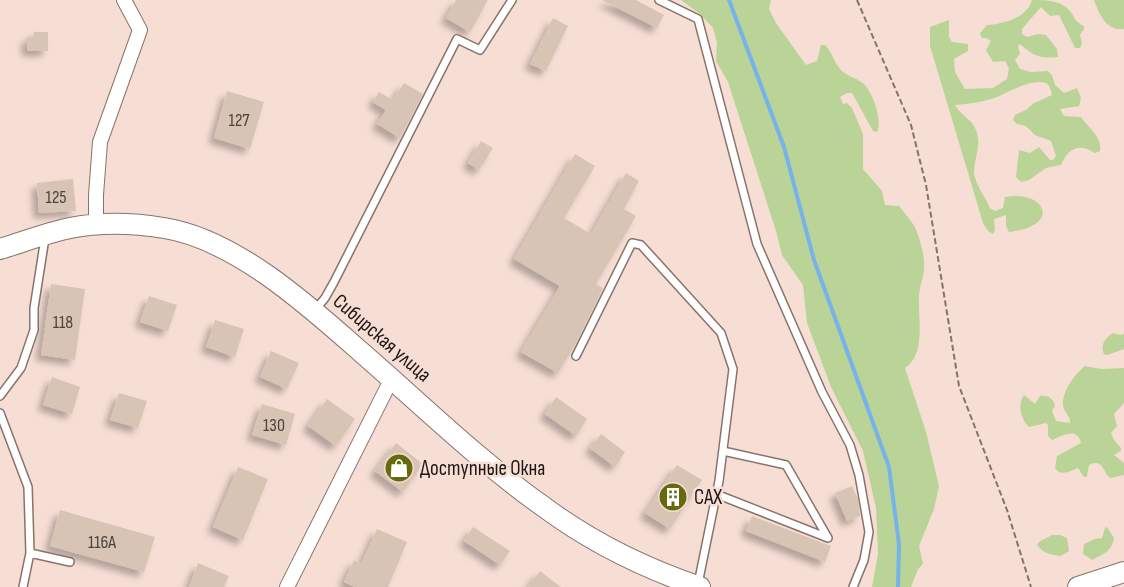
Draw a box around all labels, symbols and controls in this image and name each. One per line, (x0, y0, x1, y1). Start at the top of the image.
house number: 127 (228, 110, 250, 131)
house number: 125 (45, 187, 67, 208)
street label: Сибирская улица (328, 289, 436, 387)
house number: 118 (53, 312, 73, 333)
house number: 130 (263, 415, 285, 436)
shop icon: Доступные Окна (383, 452, 415, 484)
place label: Доступные Окна (420, 456, 545, 481)
building icon: САХ (657, 481, 689, 513)
place label: САХ (694, 485, 722, 510)
house number: 116А (88, 532, 116, 553)

